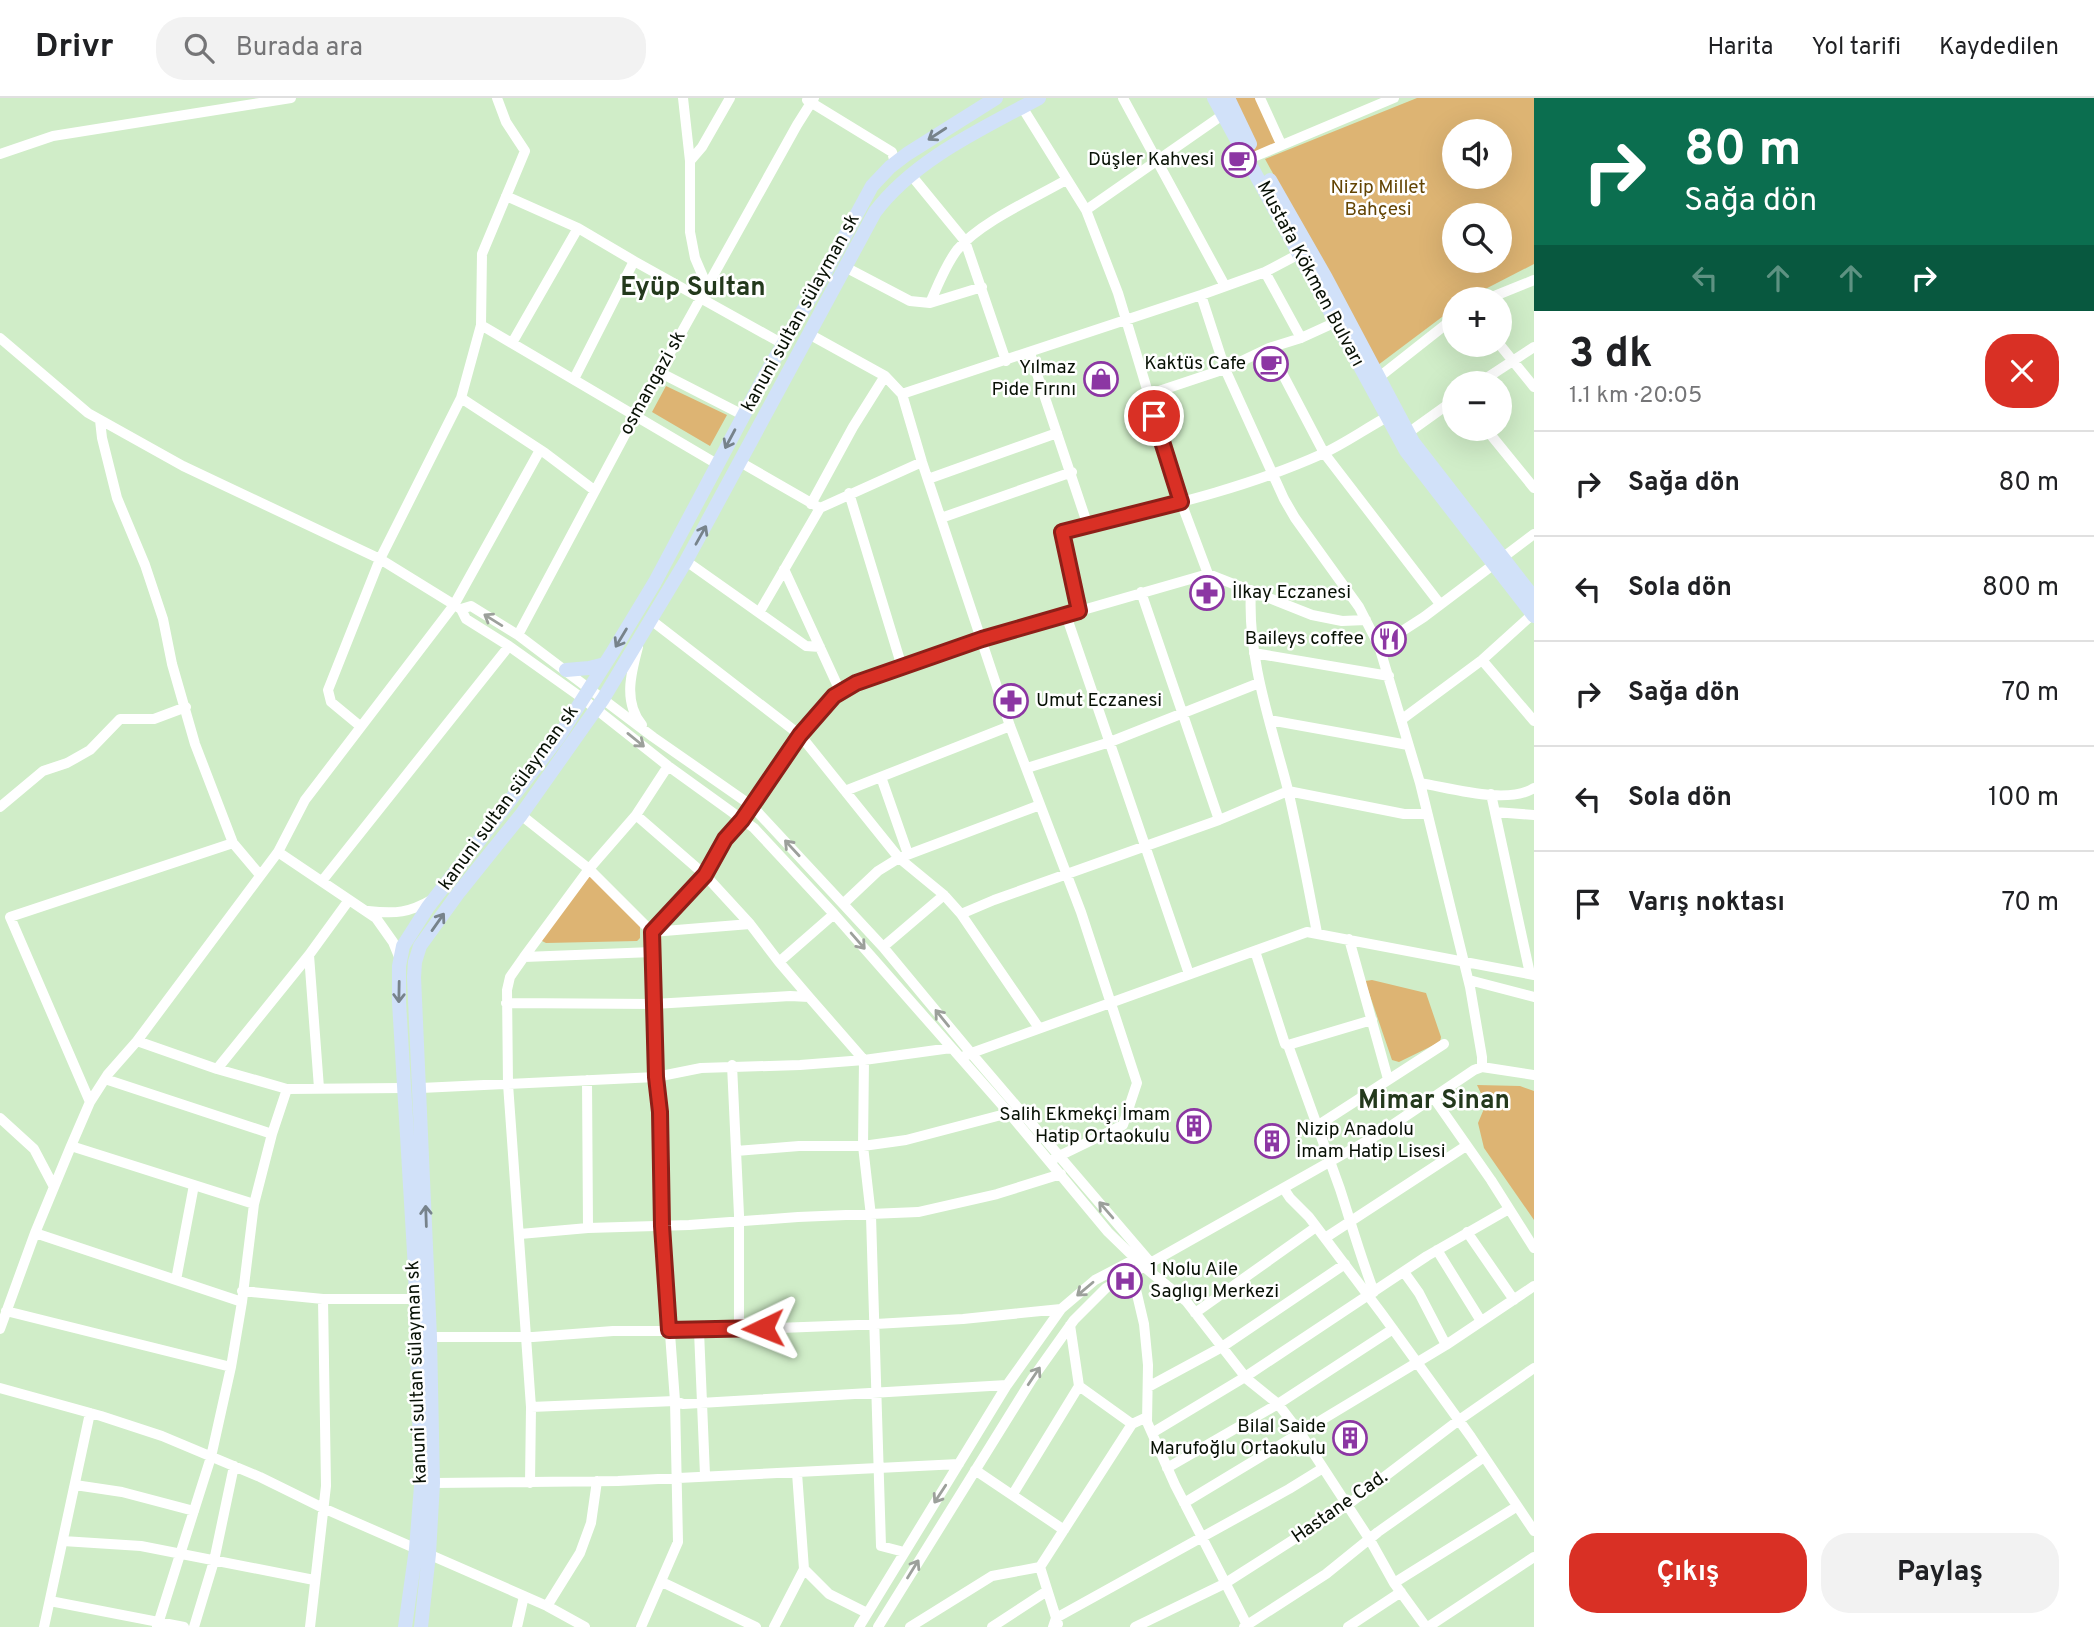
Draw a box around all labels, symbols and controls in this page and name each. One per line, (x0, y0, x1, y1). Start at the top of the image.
search box (156, 17, 646, 80)
text: Drivr (35, 27, 114, 69)
icon: search (180, 29, 218, 67)
text: Burada ara (236, 32, 363, 65)
text: Harita (1708, 33, 1773, 63)
text: Yol tarifi (1811, 33, 1901, 63)
text: Kaydedilen (1939, 33, 2059, 63)
map controls (1442, 119, 1512, 441)
button: sound (1442, 119, 1512, 189)
text: 80 m (1684, 121, 1801, 183)
icon: right (1569, 126, 1660, 217)
one-way arrow (928, 127, 948, 141)
cafe icon: Düşler Kahvesi (1220, 141, 1258, 179)
place label: Düşler Kahvesi (1088, 148, 1214, 172)
park label: Nizip Millet Bahçesi (1330, 176, 1426, 222)
street label: Mustafa Kökmen Bulvarı (1251, 177, 1369, 371)
text: Sağa dön (1684, 182, 1817, 222)
button: search (1442, 203, 1512, 273)
street label: kanuni sultan sülayman sk (736, 210, 866, 416)
icon: left (1686, 259, 1724, 297)
icon: ahead (1759, 259, 1797, 297)
icon: ahead (1832, 259, 1870, 297)
icon: right (1905, 259, 1943, 297)
district label: Eyüp Sultan (620, 272, 766, 305)
button: + (1442, 287, 1512, 357)
street label: osmangazi sk (615, 327, 691, 439)
text: 3 dk (1569, 329, 1652, 382)
button: close (1985, 334, 2059, 408)
cafe icon: Kaktüs Cafe (1252, 345, 1290, 383)
place label: Kaktüs Cafe (1144, 352, 1246, 376)
place label: Yılmaz Pide Fırını (992, 356, 1076, 402)
shop icon: Yılmaz Pide Fırını (1082, 360, 1120, 398)
button: − (1442, 371, 1512, 441)
text: 1.1 km · 20:05 (1569, 382, 1702, 411)
pin (1124, 386, 1184, 446)
icon: arrive (1135, 397, 1173, 435)
one-way arrow (723, 428, 737, 449)
icon: right (1569, 465, 1607, 503)
text: Sağa dön (1628, 467, 1740, 500)
text: 80 m (1999, 467, 2059, 500)
one-way arrow (694, 526, 708, 546)
icon: left (1569, 570, 1607, 608)
text: Sola dön (1628, 572, 1732, 605)
text: 800 m (1982, 572, 2059, 605)
pharmacy icon: İlkay Eczanesi (1188, 574, 1226, 612)
place label: İlkay Eczanesi (1232, 580, 1351, 605)
one-way arrow (483, 612, 503, 626)
restaurant icon: Baileys coffee (1370, 620, 1408, 658)
place label: Baileys coffee (1245, 627, 1364, 651)
one-way arrow (614, 628, 628, 648)
icon: right (1569, 675, 1607, 713)
text: Sağa dön (1628, 677, 1740, 710)
text: 70 m (2001, 677, 2059, 710)
pharmacy icon: Umut Eczanesi (992, 682, 1030, 720)
place label: Umut Eczanesi (1036, 689, 1162, 713)
street label: kanuni sultan sülayman sk (434, 701, 584, 895)
one-way arrow (626, 732, 644, 748)
icon: left (1569, 780, 1607, 818)
text: Sola dön (1628, 782, 1732, 815)
text: 100 m (1988, 782, 2059, 815)
one-way arrow (783, 840, 800, 857)
icon: arrive (1569, 885, 1607, 923)
text: Varış noktası (1628, 887, 1785, 920)
text: 70 m (2001, 887, 2059, 920)
one-way arrow (431, 913, 445, 932)
one-way arrow (850, 932, 866, 950)
one-way arrow (392, 980, 406, 1003)
one-way arrow (934, 1010, 950, 1028)
district label: Mimar Sinan (1358, 1085, 1510, 1118)
place label: Salih Ekmekçi İmam Hatip Ortaokulu (999, 1102, 1170, 1149)
building icon: Salih Ekmekçi İmam Hatip Ortaokulu (1175, 1107, 1213, 1145)
place label: Nizip Anadolu İmam Hatip Lisesi (1296, 1118, 1446, 1164)
building icon: Nizip Anadolu İmam Hatip Lisesi (1253, 1122, 1291, 1160)
one-way arrow (1098, 1202, 1114, 1220)
one-way arrow (419, 1205, 432, 1228)
place label: 1 Nolu Aile Saglıgı Merkezi (1150, 1258, 1279, 1304)
street label: kanuni sultan sülayman sk (401, 1260, 433, 1484)
hospital icon: 1 Nolu Aile Saglıgı Merkezi (1106, 1262, 1144, 1300)
one-way arrow (1076, 1281, 1094, 1297)
position arrow (726, 1291, 800, 1365)
one-way arrow (1027, 1367, 1042, 1386)
place label: Bilal Saide Marufoğlu Ortaokulu (1150, 1415, 1326, 1461)
building icon: Bilal Saide Marufoğlu Ortaokulu (1331, 1419, 1369, 1457)
street label: Hastane Cad. (1287, 1465, 1393, 1549)
one-way arrow (933, 1483, 947, 1503)
button: Çıkış (1569, 1533, 1807, 1613)
button: Paylaş (1821, 1533, 2059, 1613)
one-way arrow (907, 1559, 921, 1579)

